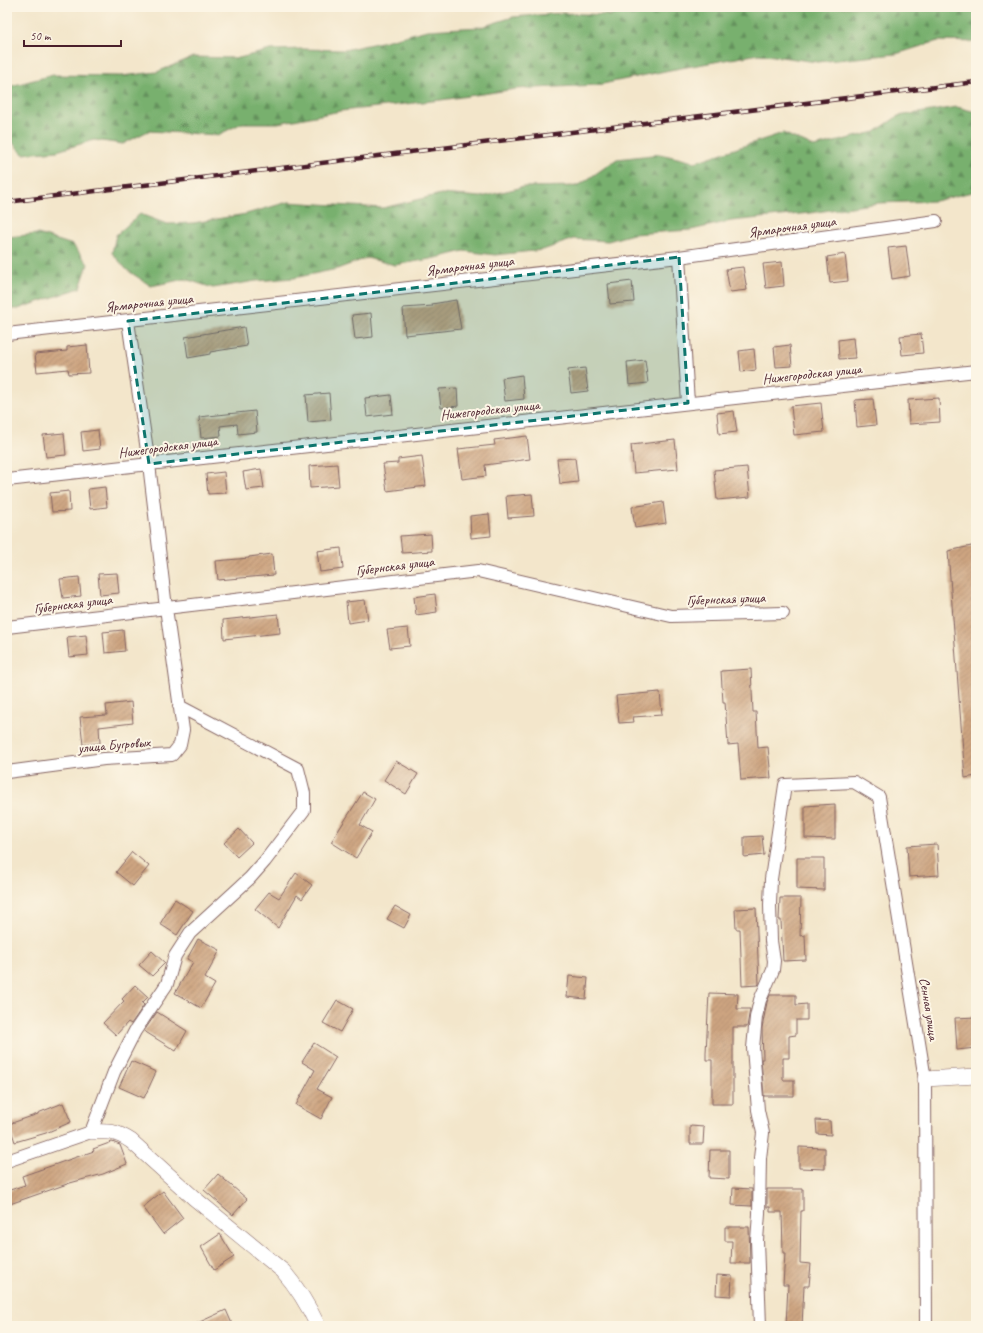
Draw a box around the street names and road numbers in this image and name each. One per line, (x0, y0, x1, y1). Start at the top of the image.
street label: Ярмарочная улица (747, 212, 838, 242)
street label: Ярмарочная улица (425, 252, 516, 280)
street label: Ярмарочная улица (104, 290, 195, 316)
street label: Нижегородская улица (762, 360, 864, 388)
street label: Нижегородская улица (440, 396, 542, 424)
street label: Нижегородская улица (118, 432, 220, 462)
street label: Губернская улица (355, 553, 436, 579)
street label: Губернская улица (686, 589, 766, 609)
street label: Губернская улица (33, 591, 114, 617)
street label: улица Бугровых (76, 733, 152, 757)
street label: Сенная улица (916, 976, 943, 1043)

